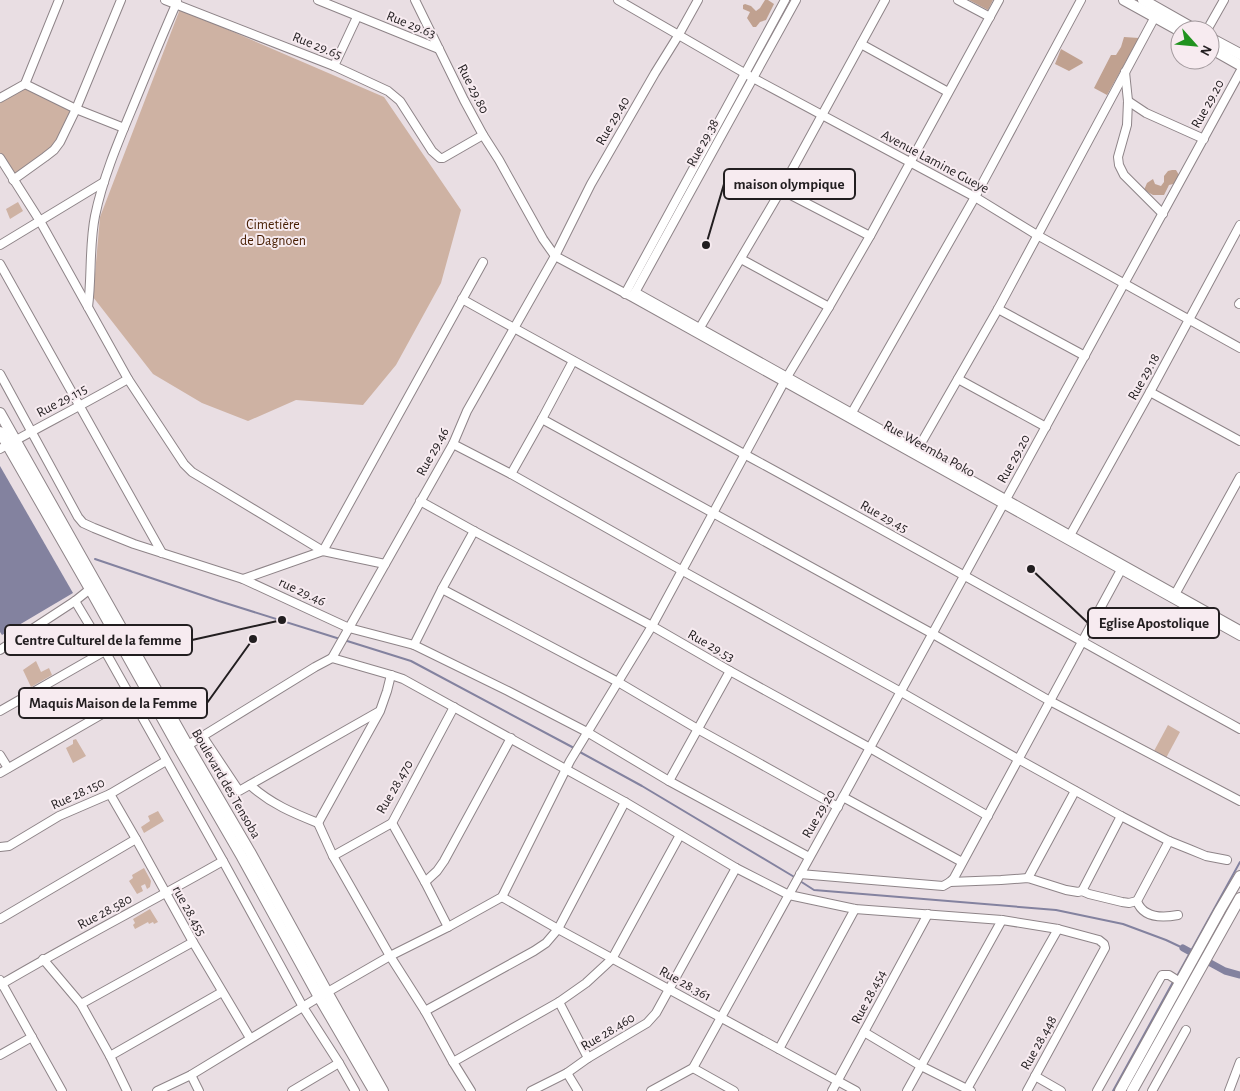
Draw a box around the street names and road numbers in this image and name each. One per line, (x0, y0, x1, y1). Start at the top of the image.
street label: Rue 29.63 (384, 9, 438, 41)
street label: Rue 29.65 (290, 30, 344, 62)
street label: Rue 29.80 (455, 62, 491, 116)
street label: Rue 29.20 (1189, 77, 1227, 131)
street label: Rue 29.40 (594, 94, 632, 148)
street label: Rue 29.38 (684, 117, 722, 169)
street label: Avenue Lamine Gueye (879, 128, 991, 196)
street label: Rue 29.18 (1126, 351, 1162, 403)
street label: Rue 29.115 (34, 382, 90, 420)
street label: Rue Weemba Poko (881, 418, 977, 480)
street label: Rue 29.46 (414, 425, 452, 479)
street label: Rue 29.20 (995, 432, 1033, 486)
street label: Rue 29.45 (858, 498, 910, 536)
street label: rue 29.46 (276, 575, 328, 609)
street label: Rue 29.53 (685, 627, 737, 665)
street label: Boulevard des Tensoba (189, 727, 263, 842)
street label: Rue 28.470 (374, 758, 416, 816)
street label: Rue 28.150 (49, 775, 107, 813)
street label: Rue 29.20 (800, 787, 838, 841)
street label: rue 28.455 (170, 884, 209, 939)
street label: Rue 28.580 (75, 892, 135, 932)
street label: Rue 28.361 (657, 964, 713, 1004)
street label: Rue 28.454 (849, 967, 889, 1026)
street label: Rue 28.460 (579, 1010, 637, 1054)
street label: Rue 28.448 (1018, 1013, 1060, 1073)

